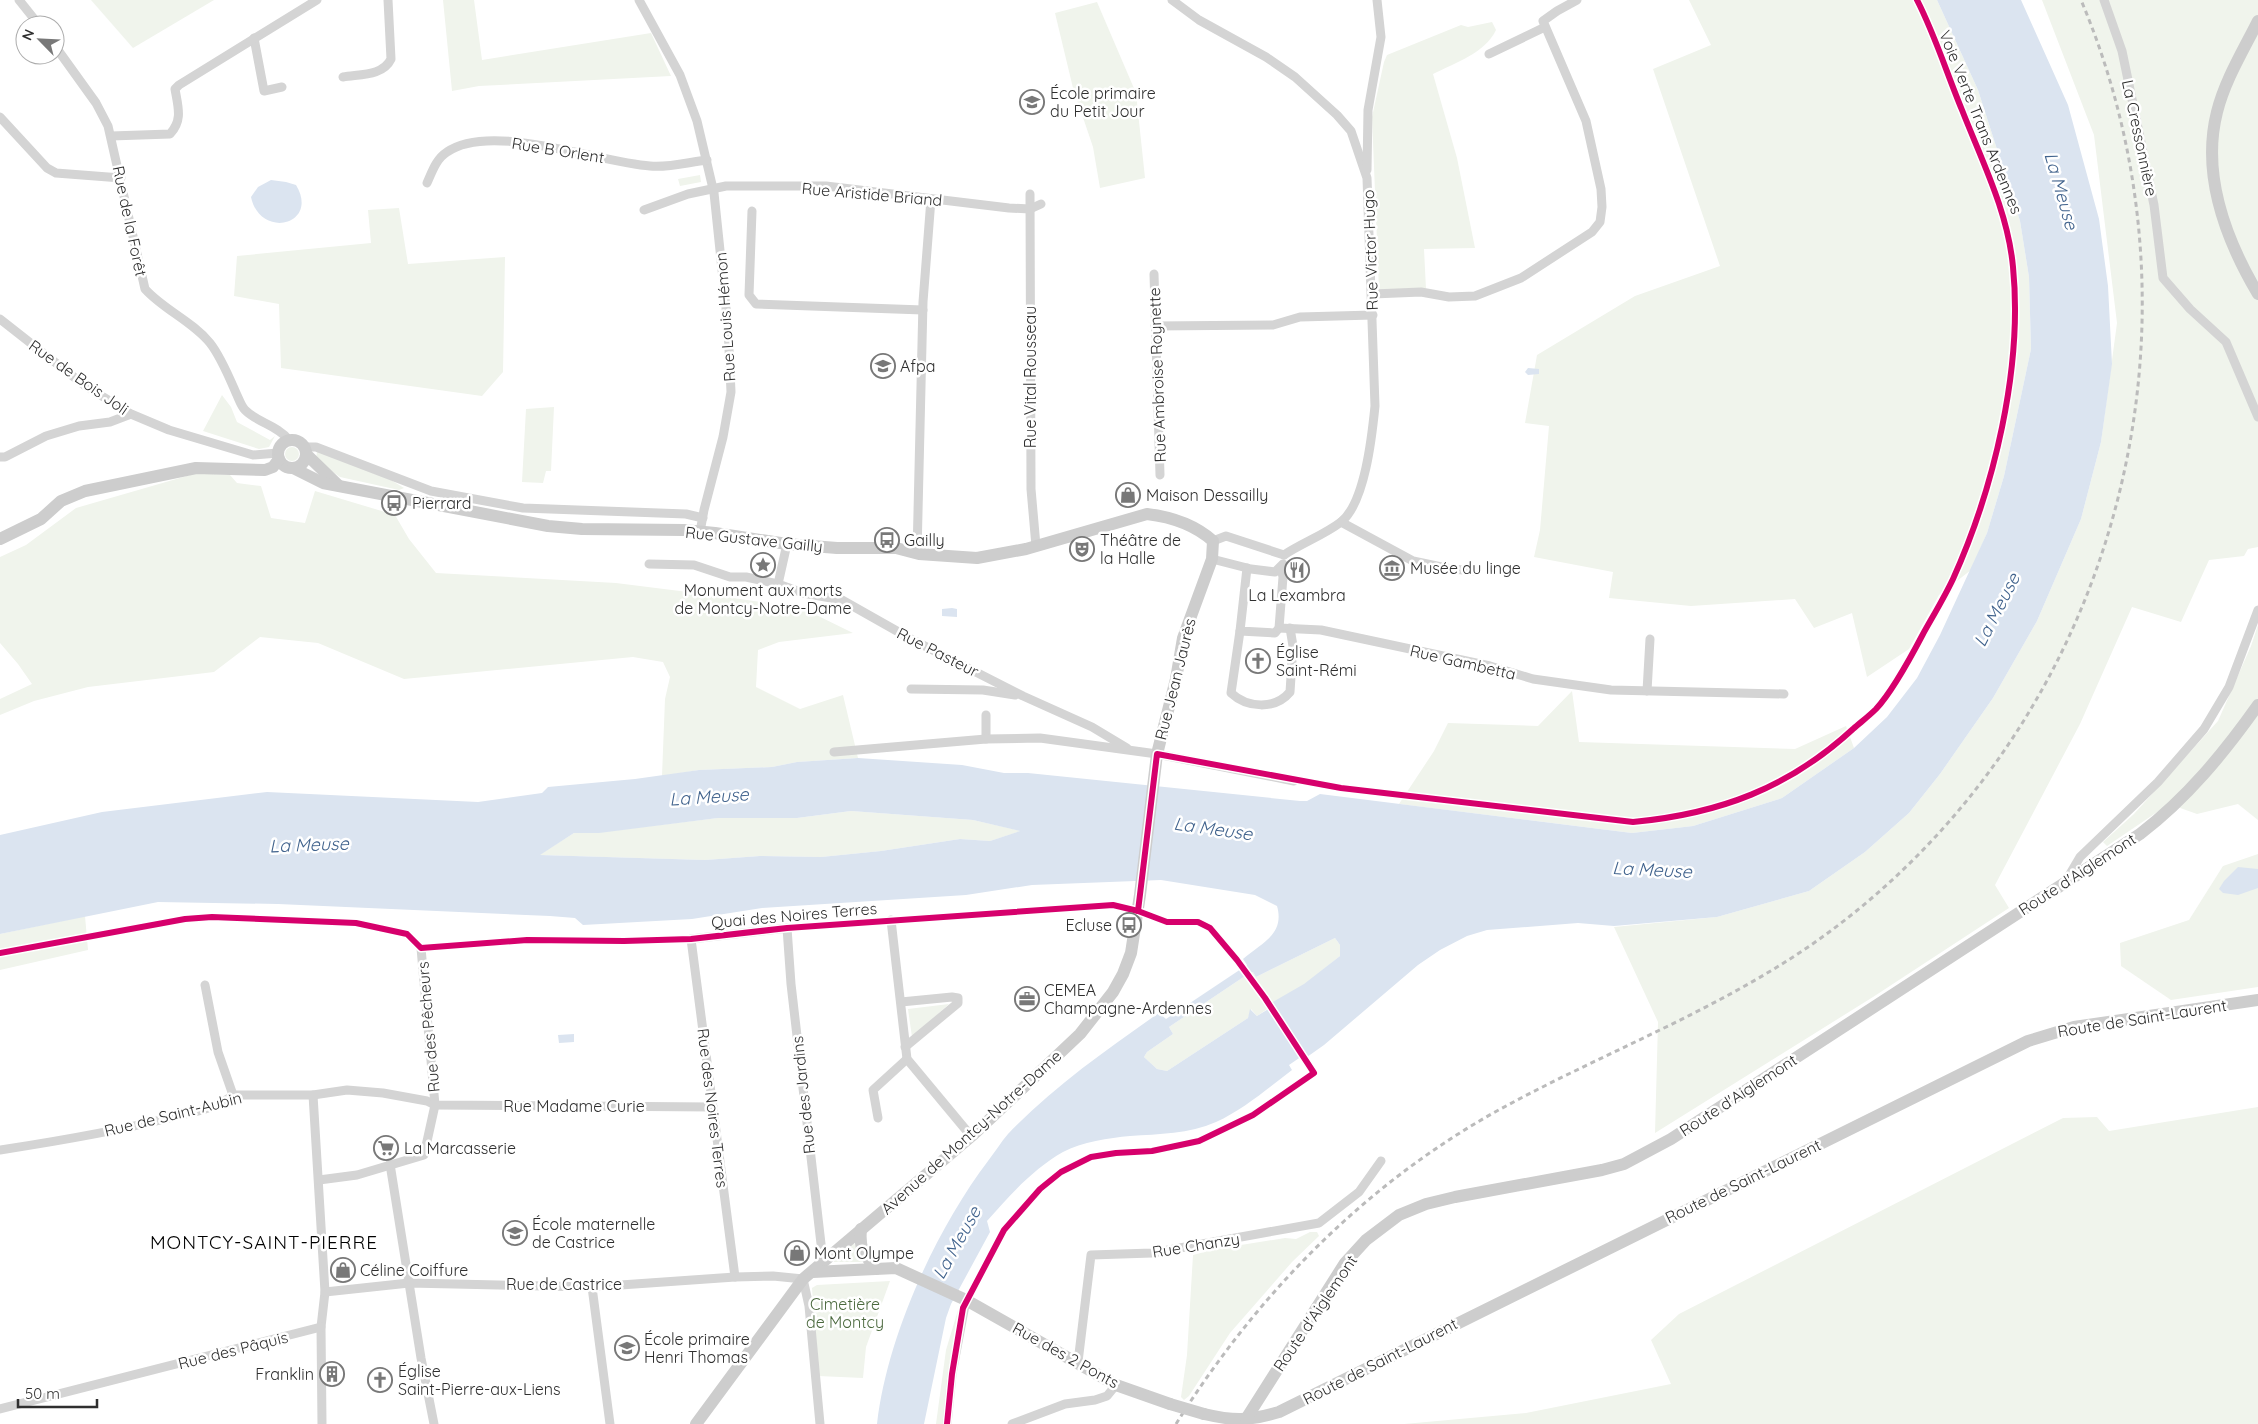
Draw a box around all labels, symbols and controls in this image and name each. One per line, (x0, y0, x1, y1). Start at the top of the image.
north arrow (15, 15, 65, 65)
text: N (18, 26, 38, 43)
street label: Voie Verte Trans Ardennes (1935, 27, 2027, 217)
street label: La Cressonnière (2118, 78, 2162, 198)
place label: École primaire du Petit Jour (1050, 83, 1156, 121)
school or university icon: École primaire du Petit Jour (1019, 89, 1045, 115)
street label: Rue B Orlent (510, 133, 606, 167)
water label: La Meuse (2039, 150, 2084, 233)
street label: Rue de la Forêt (109, 164, 151, 278)
street label: Rue Aristide Briand (801, 178, 943, 210)
street label: Rue Victor Hugo (1358, 189, 1382, 311)
street label: Rue Louis Hémon (710, 252, 740, 382)
street label: Rue Ambroise Roynette (1144, 287, 1170, 463)
street label: Rue Vital Rousseau (1020, 306, 1040, 448)
street label: Rue de Bois Joli (25, 335, 133, 419)
school or university icon: Afpa (870, 353, 896, 379)
place label: Afpa (900, 356, 936, 376)
shop icon: Maison Dessailly (1115, 482, 1141, 508)
place label: Maison Dessailly (1146, 485, 1268, 505)
bus stop icon: Pierrard (381, 490, 407, 516)
place label: Pierrard (412, 493, 471, 513)
street label: Rue Gustave Gailly (684, 522, 824, 556)
bus stop icon: Gailly (874, 527, 900, 553)
place label: Gailly (904, 530, 945, 550)
place label: Théâtre de la Halle (1100, 530, 1181, 568)
theatre icon: Théâtre de la Halle (1069, 536, 1095, 562)
place icon: Monument aux morts de Montcy-Notre-Dame (750, 552, 776, 578)
museum icon: Musée du linge (1379, 555, 1405, 581)
restaurant icon: La Lexambra (1284, 557, 1310, 583)
place label: Musée du linge (1410, 558, 1521, 578)
water label: La Meuse (1968, 568, 2025, 650)
place label: Monument aux morts de Montcy-Notre-Dame (675, 580, 851, 618)
place label: La Lexambra (1248, 585, 1346, 605)
street label: Rue Jean Jaurès (1150, 616, 1200, 742)
street label: Rue Pasteur (894, 623, 982, 681)
street label: Rue Gambetta (1408, 640, 1518, 684)
place label: Église Saint-Rémi (1276, 642, 1357, 680)
church icon: Église Saint-Rémi (1245, 648, 1271, 674)
water label: La Meuse (669, 782, 750, 811)
water label: La Meuse (1172, 812, 1255, 846)
street label: Route d'Aiglemont (2014, 829, 2140, 919)
water label: La Meuse (269, 832, 350, 857)
water label: La Meuse (1612, 856, 1693, 883)
street label: Quai des Noires Terres (710, 898, 878, 932)
bus stop icon: Ecluse (1116, 912, 1142, 938)
place label: Ecluse (1065, 915, 1112, 935)
street label: Rue des Pêcheurs (412, 961, 444, 1093)
place label: CEMEA Champagne-Ardennes (1044, 980, 1212, 1018)
office icon: CEMEA Champagne-Ardennes (1014, 986, 1040, 1012)
street label: Route de Saint-Laurent (2056, 995, 2228, 1041)
street label: Rue des Noires Terres (693, 1027, 733, 1189)
street label: Rue des Jardins (787, 1035, 819, 1155)
street label: Avenue de Montcy-Notre-Dame (877, 1046, 1065, 1218)
street label: Route d'Aiglemont (1675, 1050, 1801, 1140)
street label: Rue de Saint-Aubin (102, 1087, 244, 1141)
street label: Rue Madame Curie (503, 1096, 645, 1116)
supermarket icon: La Marcasserie (373, 1135, 399, 1161)
street label: Route de Saint-Laurent (1662, 1135, 1824, 1227)
place label: La Marcasserie (404, 1138, 516, 1158)
water label: La Meuse (927, 1202, 986, 1283)
place label: École maternelle de Castrice (532, 1214, 655, 1252)
school or university icon: École maternelle de Castrice (502, 1220, 528, 1246)
street label: Rue Chanzy (1151, 1228, 1241, 1262)
district label: MONTCY-SAINT-PIERRE (150, 1230, 378, 1254)
shop icon: Mont Olympe (784, 1240, 810, 1266)
place label: Mont Olympe (814, 1243, 914, 1263)
street label: Route d'Aiglemont (1269, 1251, 1361, 1375)
shop icon: Céline Coiffure (330, 1257, 356, 1283)
place label: Céline Coiffure (360, 1260, 468, 1280)
street label: Rue de Castrice (506, 1274, 622, 1294)
park label: Cimetière de Montcy (806, 1294, 884, 1332)
street label: Route de Saint-Laurent (1299, 1313, 1461, 1409)
street label: Rue des 2 Ponts (1009, 1318, 1123, 1392)
street label: Rue des Pâquis (176, 1327, 290, 1373)
place label: École primaire Henri Thomas (644, 1329, 750, 1367)
school or university icon: École primaire Henri Thomas (614, 1335, 640, 1361)
building icon: Franklin (319, 1361, 345, 1387)
place label: Église Saint-Pierre-aux-Liens (398, 1361, 561, 1399)
place label: Franklin (255, 1364, 314, 1384)
church icon: Église Saint-Pierre-aux-Liens (367, 1367, 393, 1393)
scale bar (18, 1376, 96, 1408)
text: 50 m (25, 1384, 60, 1403)

